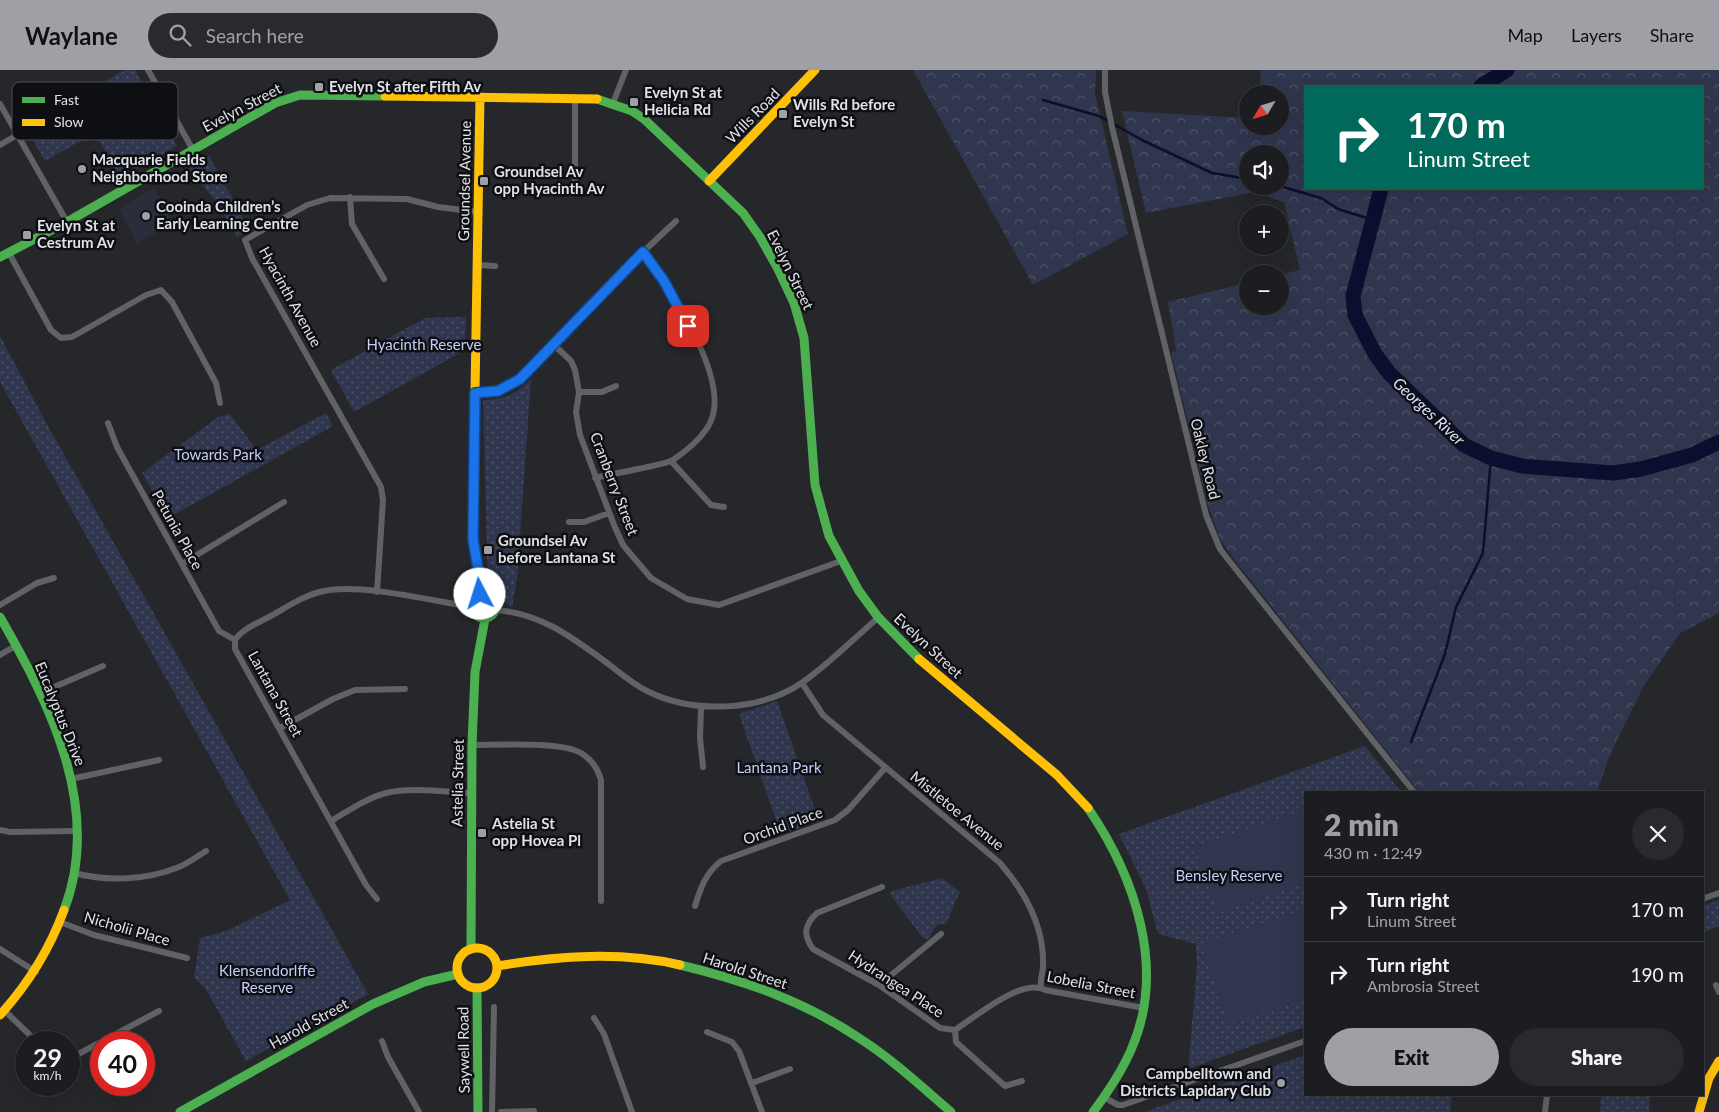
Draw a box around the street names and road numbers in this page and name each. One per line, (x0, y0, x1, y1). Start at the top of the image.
street label: Evelyn Street (199, 79, 285, 135)
street label: Wills Road (722, 84, 783, 147)
street label: Groundsel Avenue (454, 120, 474, 241)
street label: Evelyn Street (764, 227, 818, 313)
street label: Hyacinth Avenue (256, 243, 326, 350)
street label: Oakley Road (1187, 416, 1225, 501)
street label: Cranberry Street (587, 429, 643, 538)
street label: Petunia Place (149, 486, 207, 573)
street label: Evelyn Street (891, 609, 967, 682)
street label: Lantana Street (245, 647, 307, 740)
street label: Eucalyptus Drive (32, 659, 90, 768)
street label: Astelia Street (447, 738, 467, 827)
street label: Mistletoe Avenue (907, 767, 1008, 854)
street label: Orchid Place (740, 802, 825, 848)
street label: Nicholii Place (82, 907, 172, 949)
street label: Hydrangea Place (845, 946, 948, 1021)
street label: Harold Street (701, 948, 790, 992)
street label: Lobelia Street (1045, 967, 1138, 1002)
street label: Harold Street (266, 994, 352, 1052)
street label: Saywell Road (453, 1006, 473, 1094)

